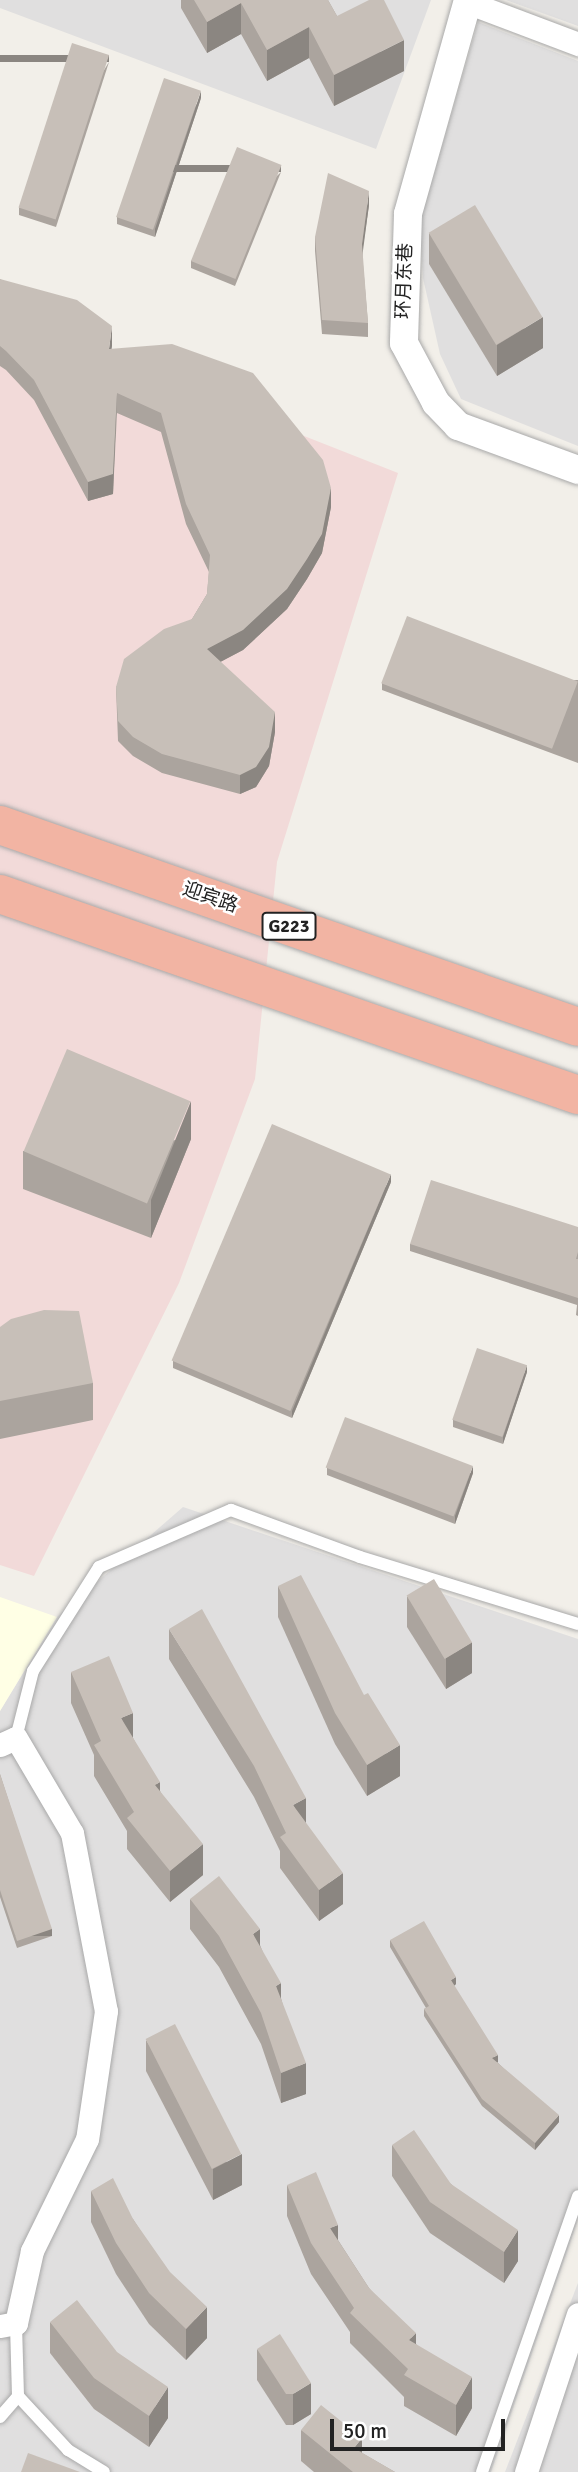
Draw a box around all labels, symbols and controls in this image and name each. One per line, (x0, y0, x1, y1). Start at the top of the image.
street label: 环月东巷 (392, 243, 418, 319)
street label: 迎宾路 (179, 878, 241, 918)
road number: G223 (261, 911, 317, 940)
scale bar (333, 2406, 508, 2450)
text: 50 m (343, 2418, 387, 2444)

